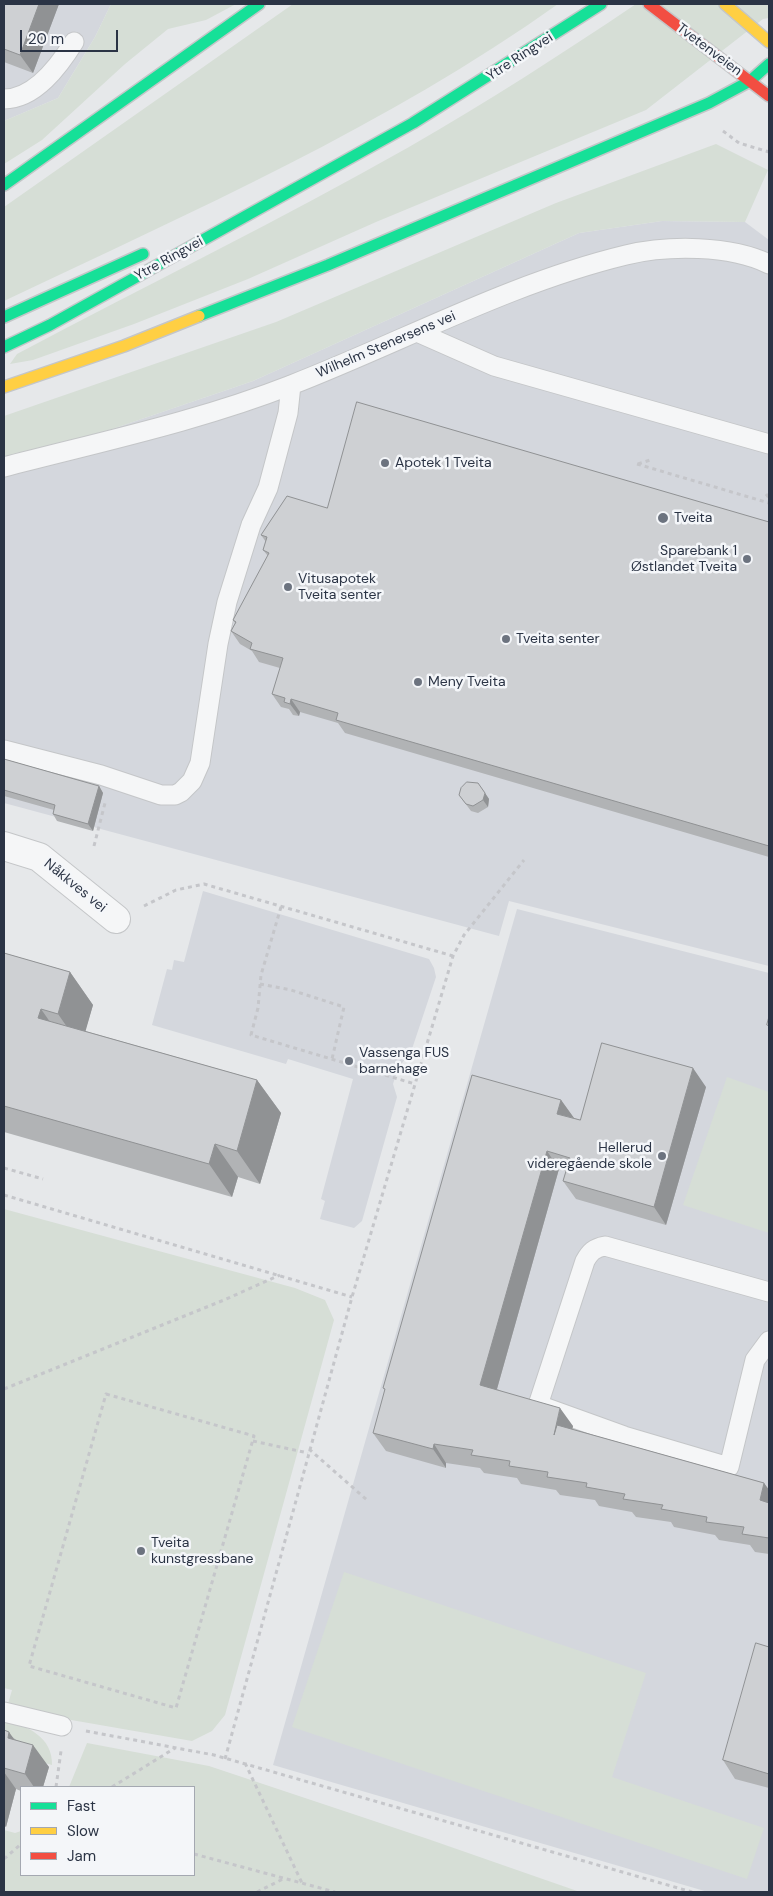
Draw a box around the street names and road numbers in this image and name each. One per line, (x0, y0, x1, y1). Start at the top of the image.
street label: Tvetenveien (673, 20, 745, 80)
street label: Ytre Ringvei (484, 29, 556, 85)
street label: Ytre Ringvei (132, 233, 206, 285)
street label: Wilhelm Stenersens vei (314, 308, 458, 382)
street label: Nåkkves vei (40, 856, 110, 916)

